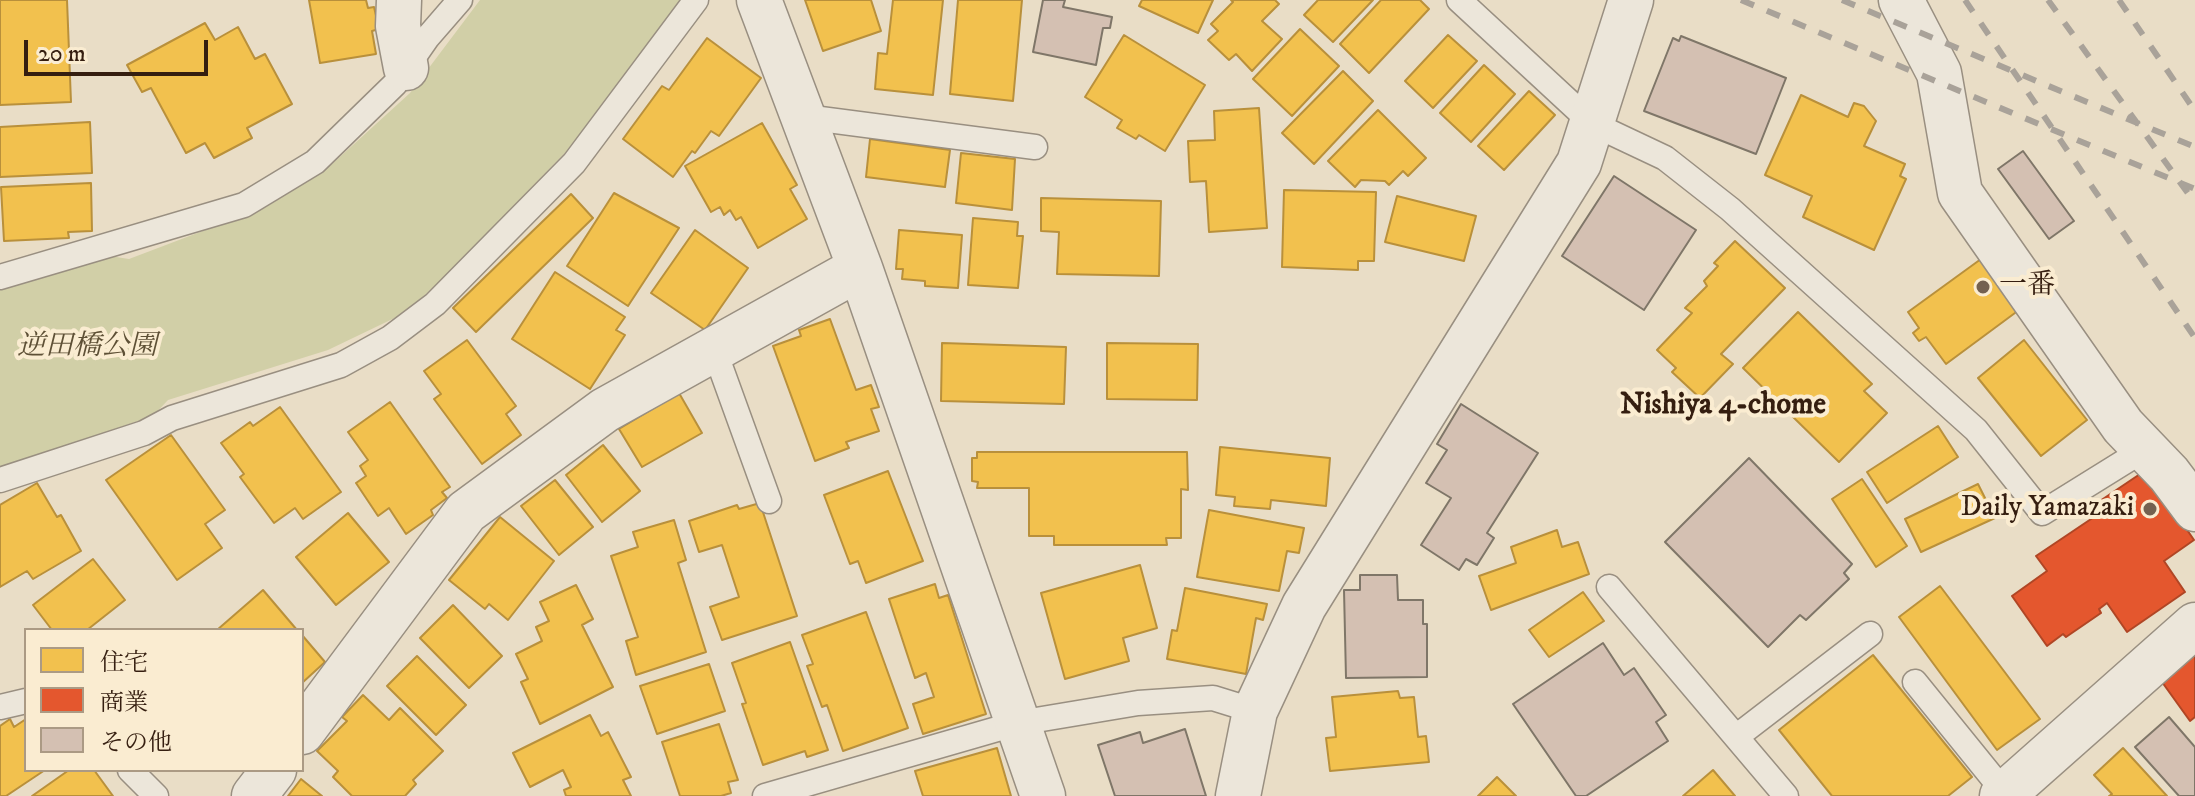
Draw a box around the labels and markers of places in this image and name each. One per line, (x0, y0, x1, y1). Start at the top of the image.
place label: 一番 (1999, 270, 2055, 304)
marker: 一番 (1974, 278, 1992, 296)
place label: Daily Yamazaki (1961, 492, 2134, 526)
marker: Daily Yamazaki (2141, 500, 2159, 518)

